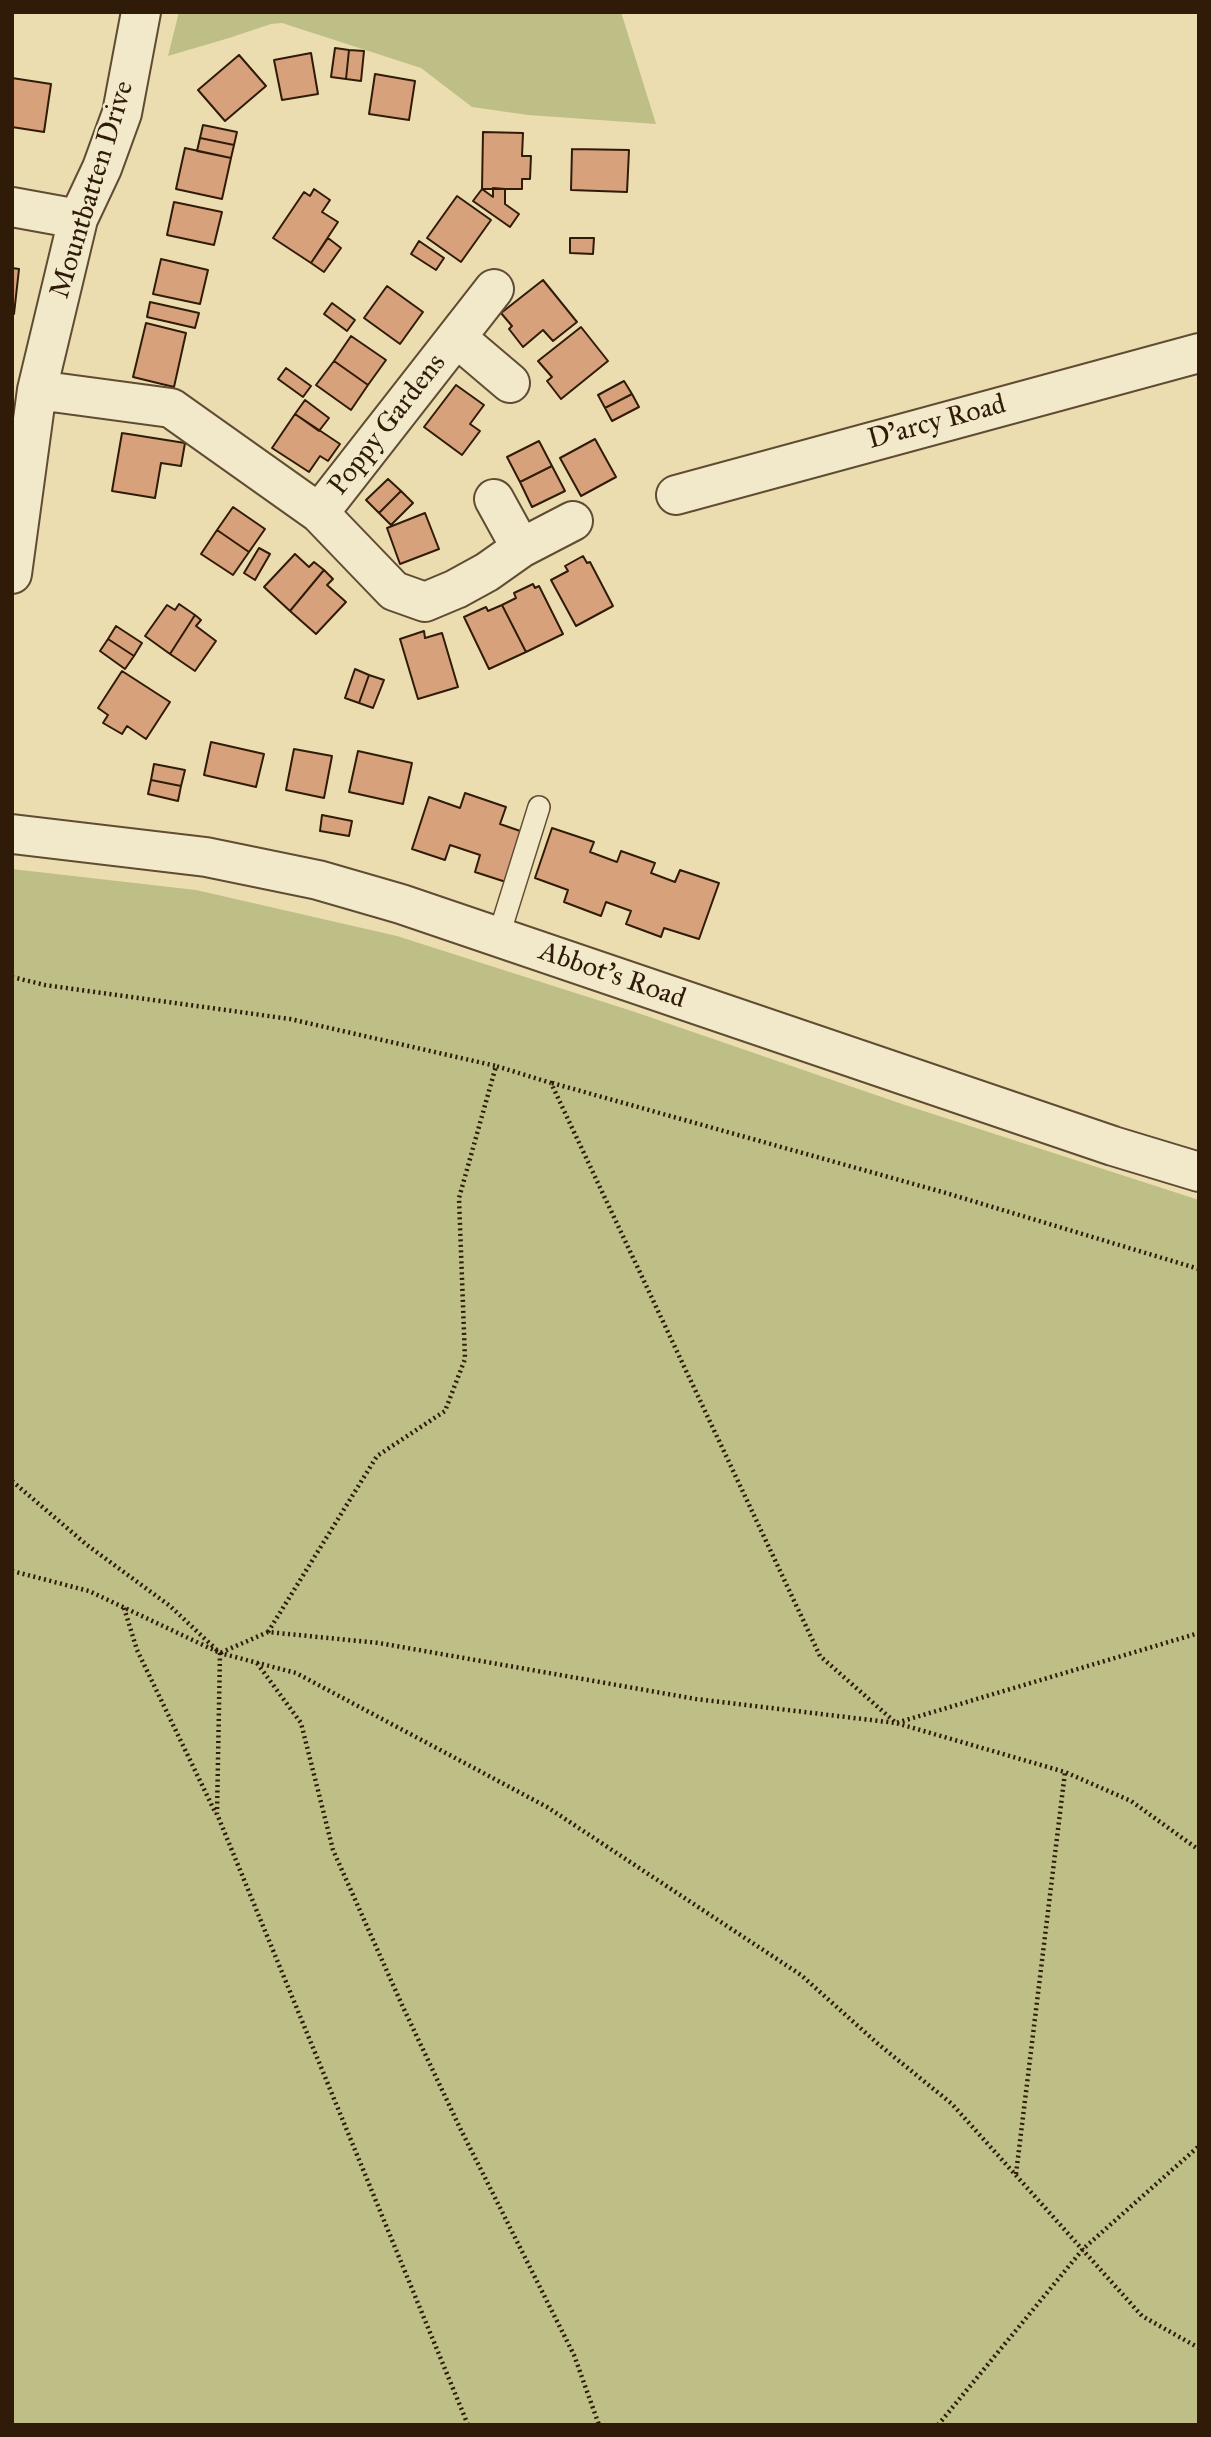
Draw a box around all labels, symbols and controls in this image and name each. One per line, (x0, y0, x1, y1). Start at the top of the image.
street label: Mountbatten Drive (44, 77, 142, 303)
street label: Poppy Gardens (322, 348, 454, 502)
street label: D'arcy Road (864, 388, 1010, 458)
street label: Abbot's Road (534, 935, 690, 1017)

